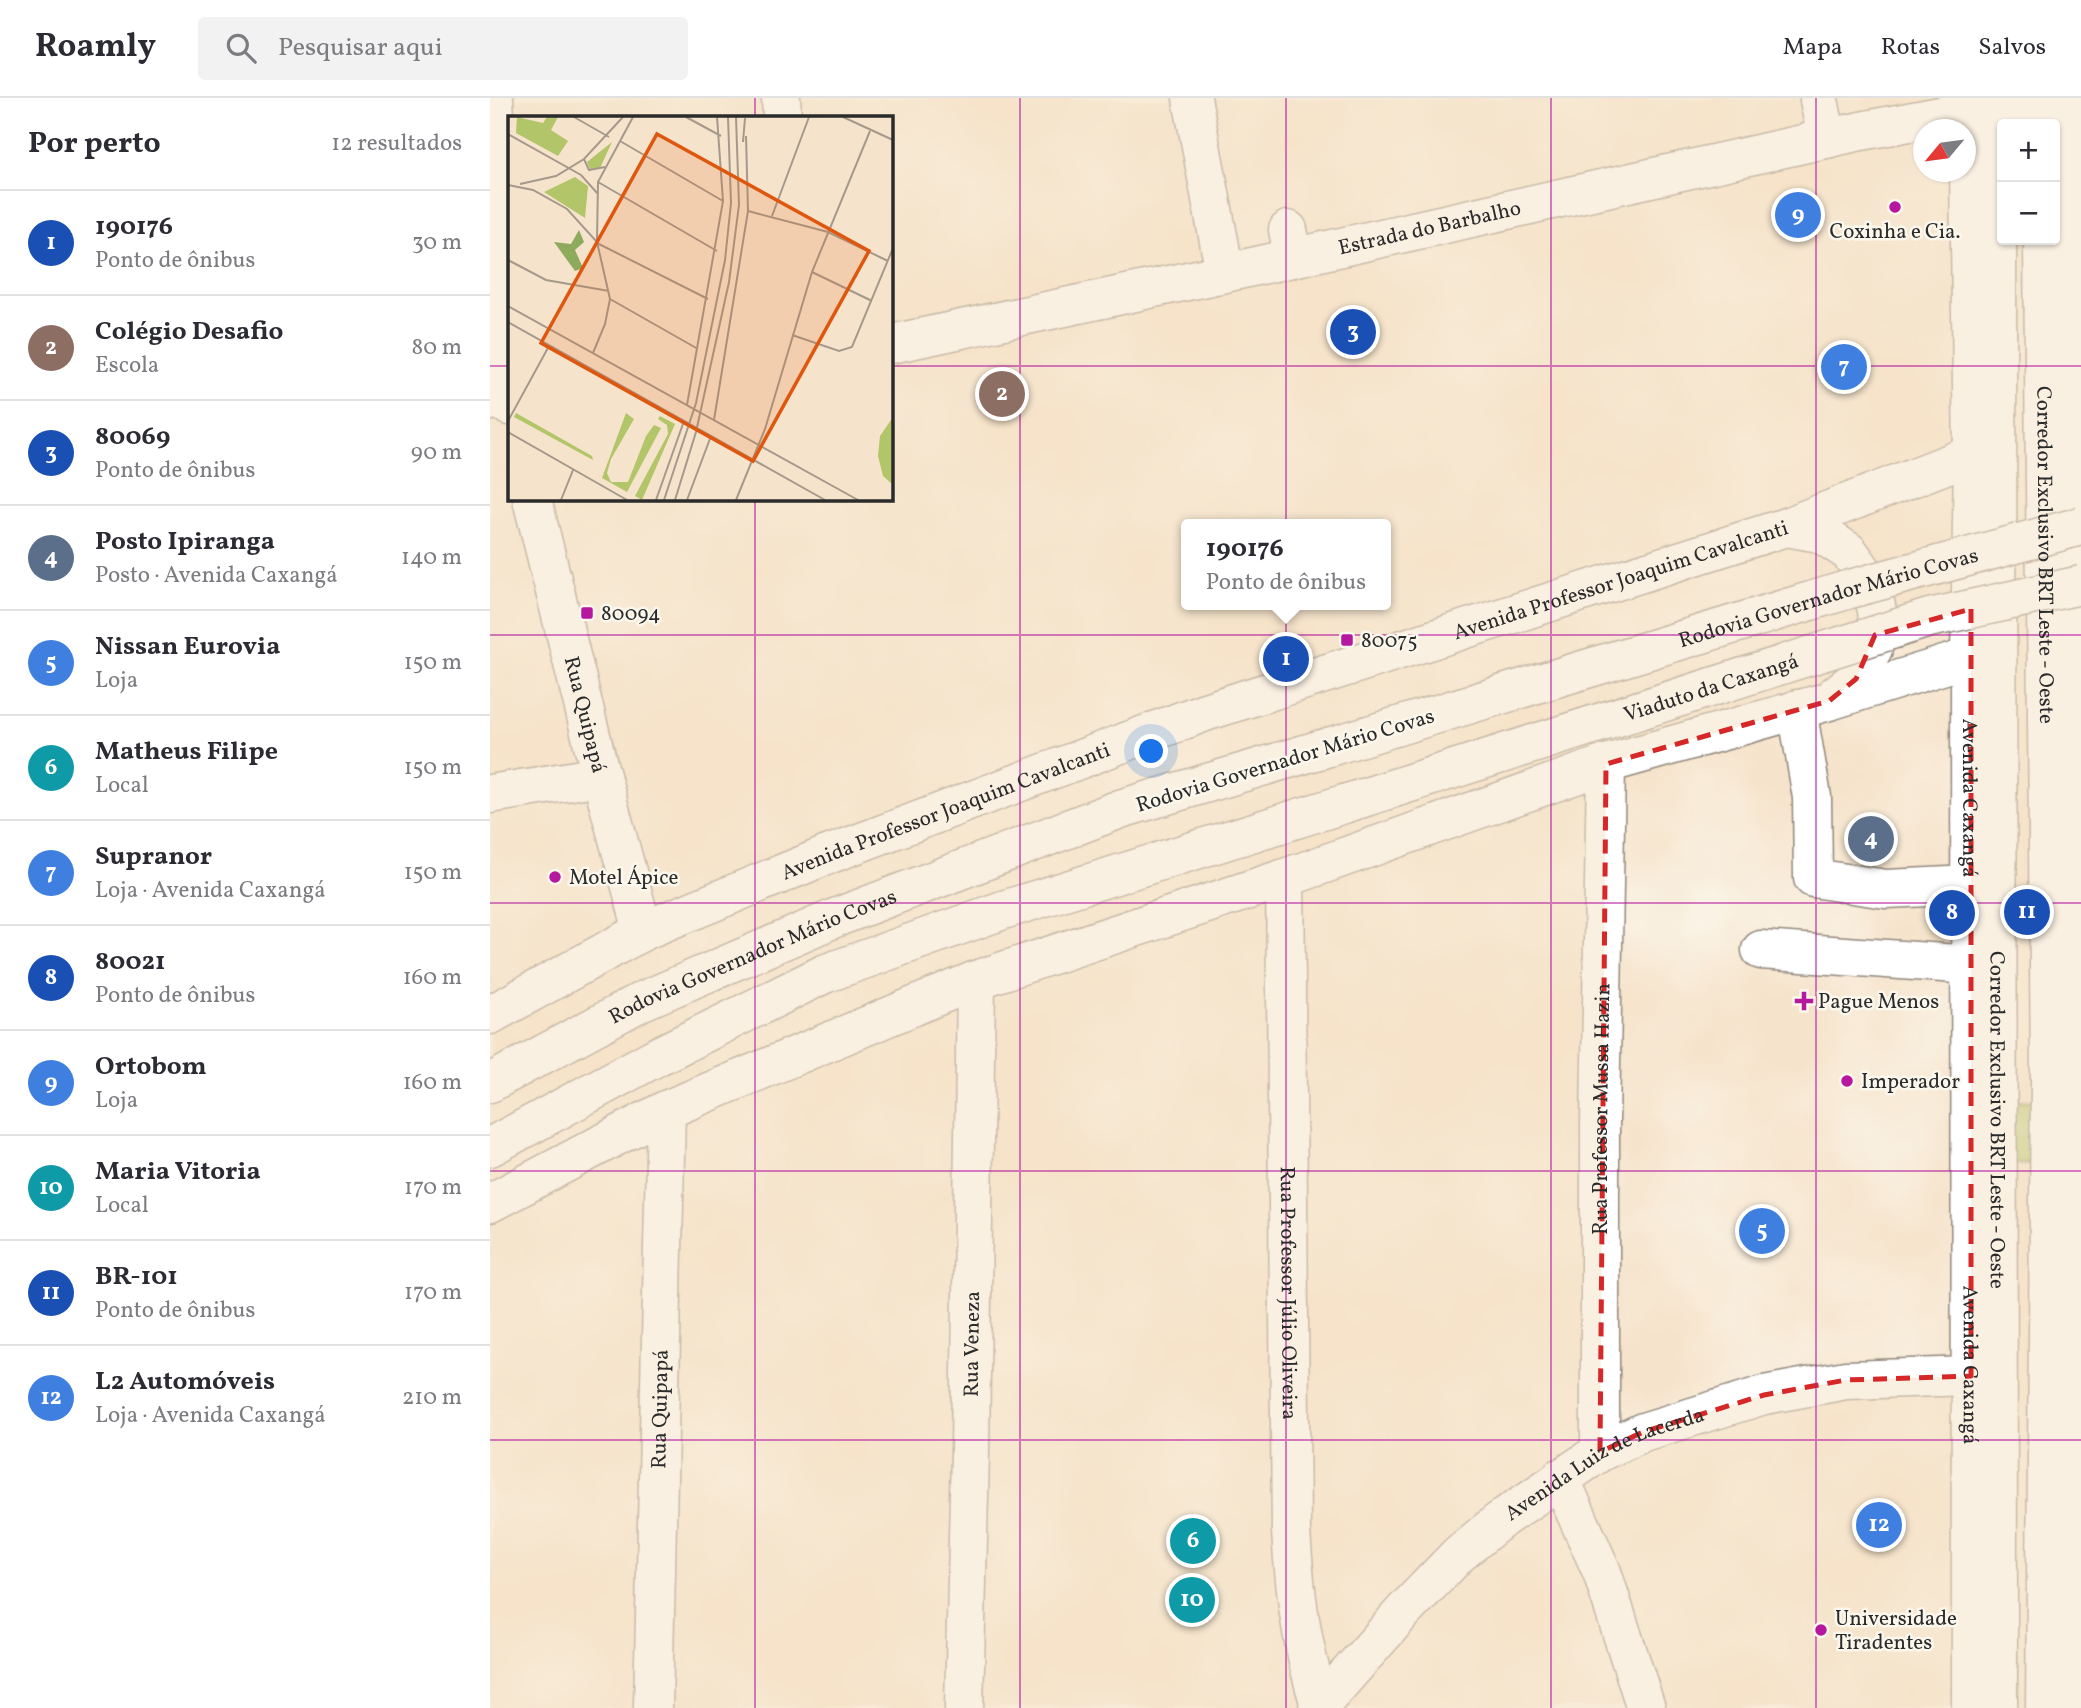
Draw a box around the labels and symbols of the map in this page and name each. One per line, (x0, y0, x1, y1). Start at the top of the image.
inset map (508, 116, 892, 500)
north arrow (1913, 119, 1976, 182)
pin: 9 (1775, 189, 1821, 241)
street label: Estrada do Barbalho (1336, 194, 1524, 263)
marker: Coxinha e Cia. (1887, 199, 1903, 215)
place label: Coxinha e Cia. (1829, 218, 1961, 247)
pin: 3 (1330, 306, 1376, 358)
pin: 7 (1821, 341, 1867, 393)
pin: 2 (979, 368, 1025, 420)
street label: Corredor Exclusivo BRT Leste - Oeste (2028, 386, 2060, 724)
street label: Avenida Professor Joaquim Cavalcanti (1450, 514, 1792, 648)
street label: Rodovia Governador Mário Covas (1675, 542, 1982, 656)
place label: 80094 (601, 600, 660, 629)
marker: 80094 (579, 605, 595, 621)
place label: 80075 (1361, 627, 1418, 656)
marker: 80075 (1339, 632, 1355, 648)
pin: 1 (1263, 633, 1309, 685)
street label: Viaduto da Caxangá (1620, 647, 1803, 730)
street label: Rua Quipapá (556, 653, 613, 776)
street label: Rodovia Governador Mário Covas (1133, 702, 1438, 821)
street label: Avenida Caxangá (1954, 718, 1983, 877)
your location (1134, 734, 1168, 768)
street label: Avenida Professor Joaquim Cavalcanti (777, 736, 1115, 888)
pin: 4 (1848, 813, 1894, 865)
place label: Motel Ápice (569, 864, 679, 893)
marker: Motel Ápice (547, 869, 563, 885)
street label: Rodovia Governador Mário Covas (604, 883, 901, 1032)
pin: 11 (2004, 886, 2050, 938)
pin: 8 (1929, 887, 1975, 939)
street label: Corredor Exclusivo BRT Leste - Oeste (1982, 951, 2011, 1289)
street label: Rua Professor Mussa Hazin (1587, 983, 1618, 1235)
place label: Pague Menos (1818, 988, 1939, 1017)
marker: Pague Menos (1796, 993, 1812, 1009)
place label: Imperador (1861, 1068, 1960, 1097)
marker: Imperador (1839, 1073, 1855, 1089)
street label: Rua Professor Júlio Oliveira (1272, 1166, 1303, 1420)
pin: 5 (1739, 1205, 1785, 1257)
street label: Avenida Caxangá (1955, 1285, 1984, 1444)
street label: Rua Veneza (958, 1291, 988, 1397)
street label: Rua Quipapá (645, 1349, 677, 1469)
street label: Avenida Luiz de Lacerda (1500, 1401, 1708, 1529)
pin: 12 (1856, 1499, 1902, 1551)
pin: 6 (1170, 1515, 1216, 1567)
pin: 10 (1169, 1574, 1215, 1626)
place label: Universidade Tiradentes (1835, 1605, 1957, 1658)
marker: Universidade Tiradentes (1813, 1622, 1829, 1638)

